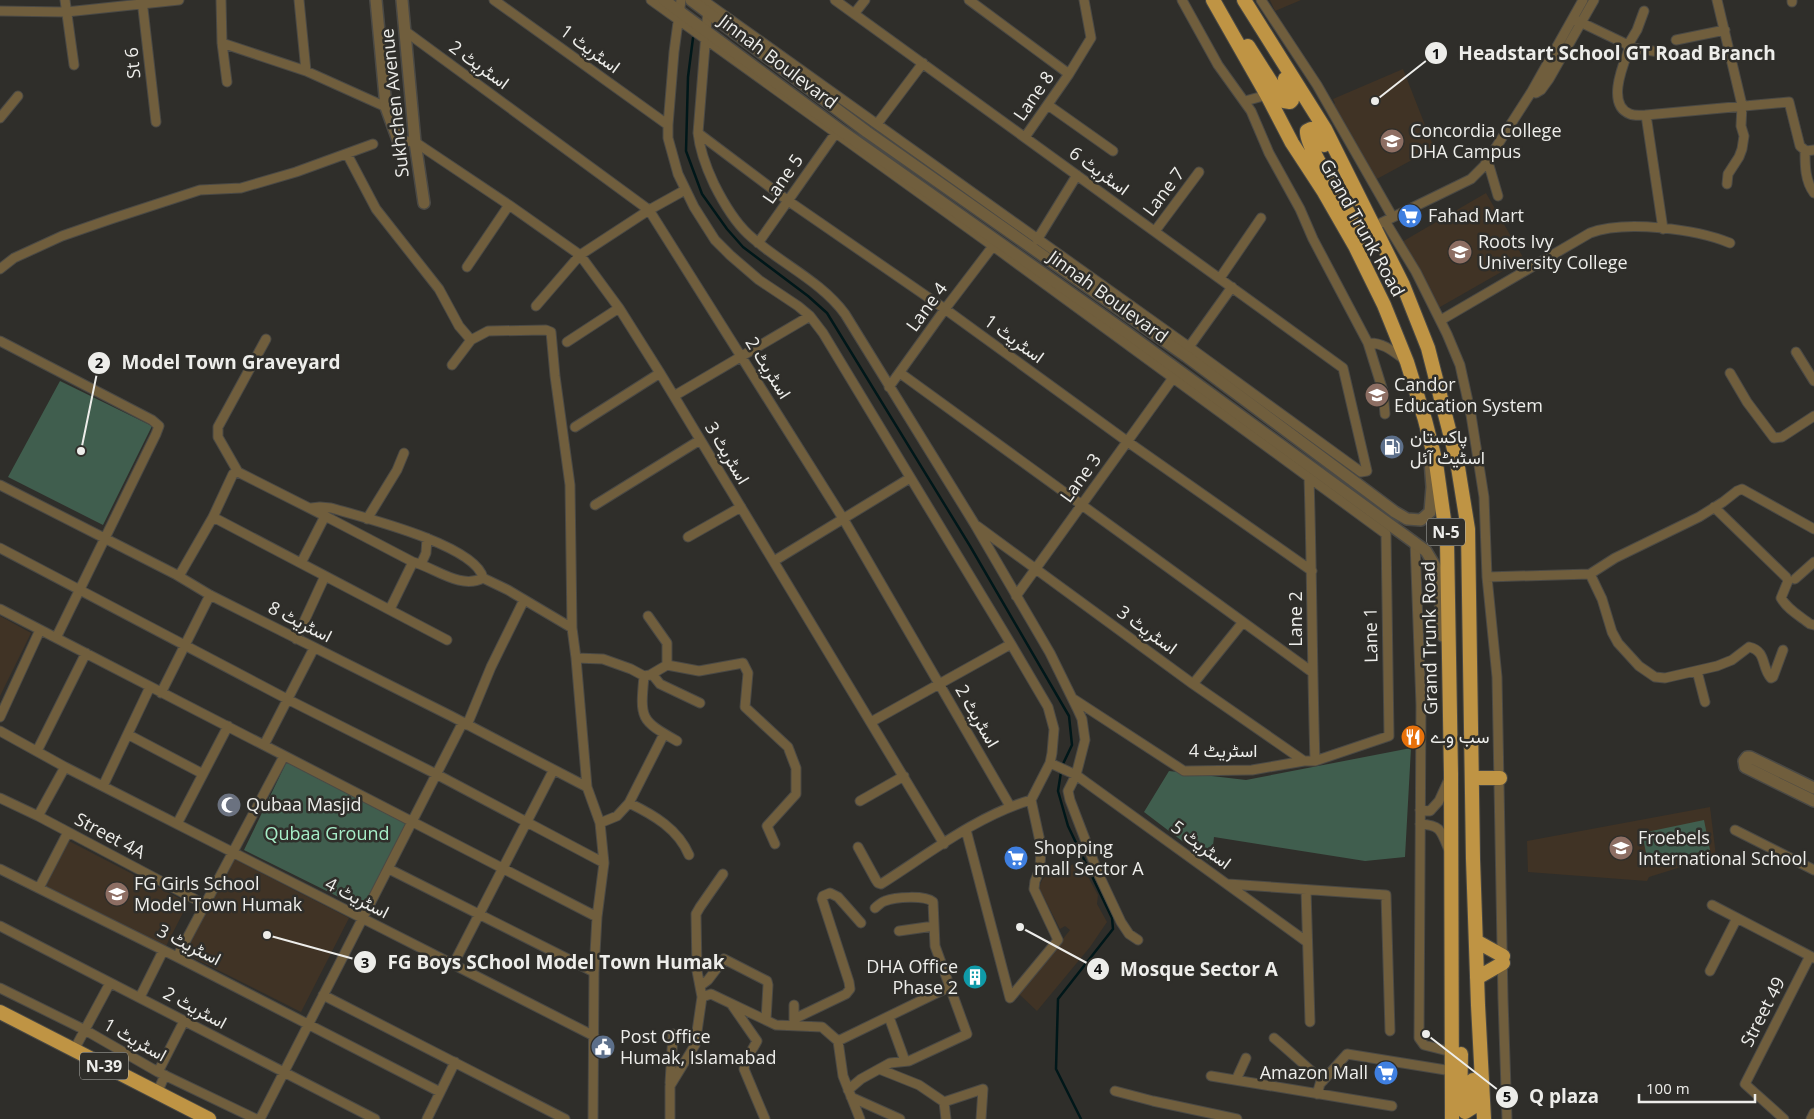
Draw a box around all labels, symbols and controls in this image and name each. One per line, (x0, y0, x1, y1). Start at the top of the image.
street label: Jinnah Boulevard (713, 7, 843, 114)
street label: اسٹریٹ 1 (556, 18, 625, 78)
street label: Sukhchen Avenue (374, 27, 414, 179)
street label: اسٹریٹ 2 (445, 34, 514, 94)
callout: Headstart School GT Road Branch (1424, 36, 1786, 70)
text: Headstart School GT Road Branch (1458, 40, 1776, 66)
text: 1 (1432, 43, 1440, 63)
street label: St 6 (118, 46, 146, 80)
street label: Lane 8 (1007, 66, 1059, 125)
place label: Concordia College DHA Campus (1410, 118, 1562, 163)
school or university icon: Concordia College DHA Campus (1379, 128, 1405, 154)
street label: اسٹریٹ 6 (1065, 140, 1134, 200)
street label: Lane 5 (756, 149, 808, 208)
street label: Grand Trunk Road (1315, 155, 1411, 301)
street label: Lane 7 (1137, 162, 1189, 221)
supermarket icon: Fahad Mart (1397, 203, 1423, 229)
place label: Fahad Mart (1428, 203, 1524, 227)
place label: Roots Ivy University College (1478, 229, 1628, 274)
school or university icon: Roots Ivy University College (1447, 239, 1473, 265)
street label: Jinnah Boulevard (1042, 243, 1173, 348)
street label: Lane 4 (900, 277, 952, 336)
street label: اسٹریٹ 1 (980, 308, 1049, 368)
street label: اسٹریٹ 2 (740, 332, 797, 403)
callout: Model Town Graveyard (86, 346, 350, 380)
text: Model Town Graveyard (122, 349, 340, 375)
text: 2 (95, 352, 104, 372)
place label: Candor Education System (1394, 372, 1543, 417)
school or university icon: Candor Education System (1364, 382, 1390, 408)
street label: اسٹریٹ 3 (700, 417, 756, 488)
place label: پاکستان اسٹیٹ آئل (1410, 424, 1485, 469)
fuel station icon: پاکستان اسٹیٹ آئل (1379, 434, 1405, 460)
street label: Lane 3 (1054, 448, 1106, 507)
road number: N-5 (1427, 518, 1465, 546)
street label: Grand Trunk Road (1416, 561, 1442, 715)
street label: Lane 2 (1283, 591, 1307, 647)
street label: اسٹریٹ 8 (264, 595, 337, 647)
street label: اسٹریٹ 3 (1113, 599, 1182, 659)
street label: Lane 1 (1358, 607, 1382, 663)
street label: اسٹریٹ 2 (950, 680, 1005, 751)
restaurant icon: سب وے (1400, 724, 1426, 750)
place label: سب وے (1430, 724, 1490, 748)
street label: اسٹریٹ 4 (1189, 738, 1257, 762)
mosque icon: Qubaa Masjid (216, 792, 242, 818)
place label: Qubaa Masjid (246, 792, 362, 816)
street label: Street 4A (71, 807, 150, 864)
street label: اسٹریٹ 5 (1167, 814, 1236, 874)
park label: Qubaa Ground (264, 821, 390, 845)
place label: Froebels International School (1638, 825, 1807, 870)
place label: Shopping mall Sector A (1034, 835, 1144, 880)
school or university icon: Froebels International School (1608, 835, 1634, 861)
supermarket icon: Shopping mall Sector A (1003, 845, 1029, 871)
place label: FG Girls School Model Town Humak (134, 871, 303, 916)
street label: اسٹریٹ 4 (321, 871, 394, 923)
school or university icon: FG Girls School Model Town Humak (104, 881, 130, 907)
street label: اسٹریٹ 3 (153, 918, 226, 970)
callout: FG Boys SChool Model Town Humak (352, 945, 734, 979)
text: FG Boys SChool Model Town Humak (387, 949, 725, 975)
text: 3 (361, 952, 369, 972)
callout: Mosque Sector A (1085, 952, 1288, 986)
place label: DHA Office Phase 2 (866, 954, 958, 999)
text: Mosque Sector A (1120, 956, 1279, 982)
text: 4 (1094, 958, 1103, 978)
building icon: DHA Office Phase 2 (962, 964, 988, 990)
street label: Street 49 (1734, 972, 1790, 1051)
street label: اسٹریٹ 2 (160, 980, 231, 1034)
street label: اسٹریٹ 1 (100, 1012, 171, 1066)
place label: Post Office Humak, Islamabad (620, 1024, 777, 1069)
public building icon: Post Office Humak, Islamabad (590, 1034, 616, 1060)
road number: N-39 (80, 1052, 128, 1080)
place label: Amazon Mall (1260, 1060, 1368, 1084)
supermarket icon: Amazon Mall (1373, 1060, 1399, 1086)
scale bar (1639, 1072, 1755, 1104)
text: 100 m (1646, 1078, 1690, 1098)
callout: Q plaza (1494, 1080, 1610, 1114)
text: Q plaza (1529, 1083, 1599, 1109)
text: 5 (1503, 1086, 1511, 1106)

